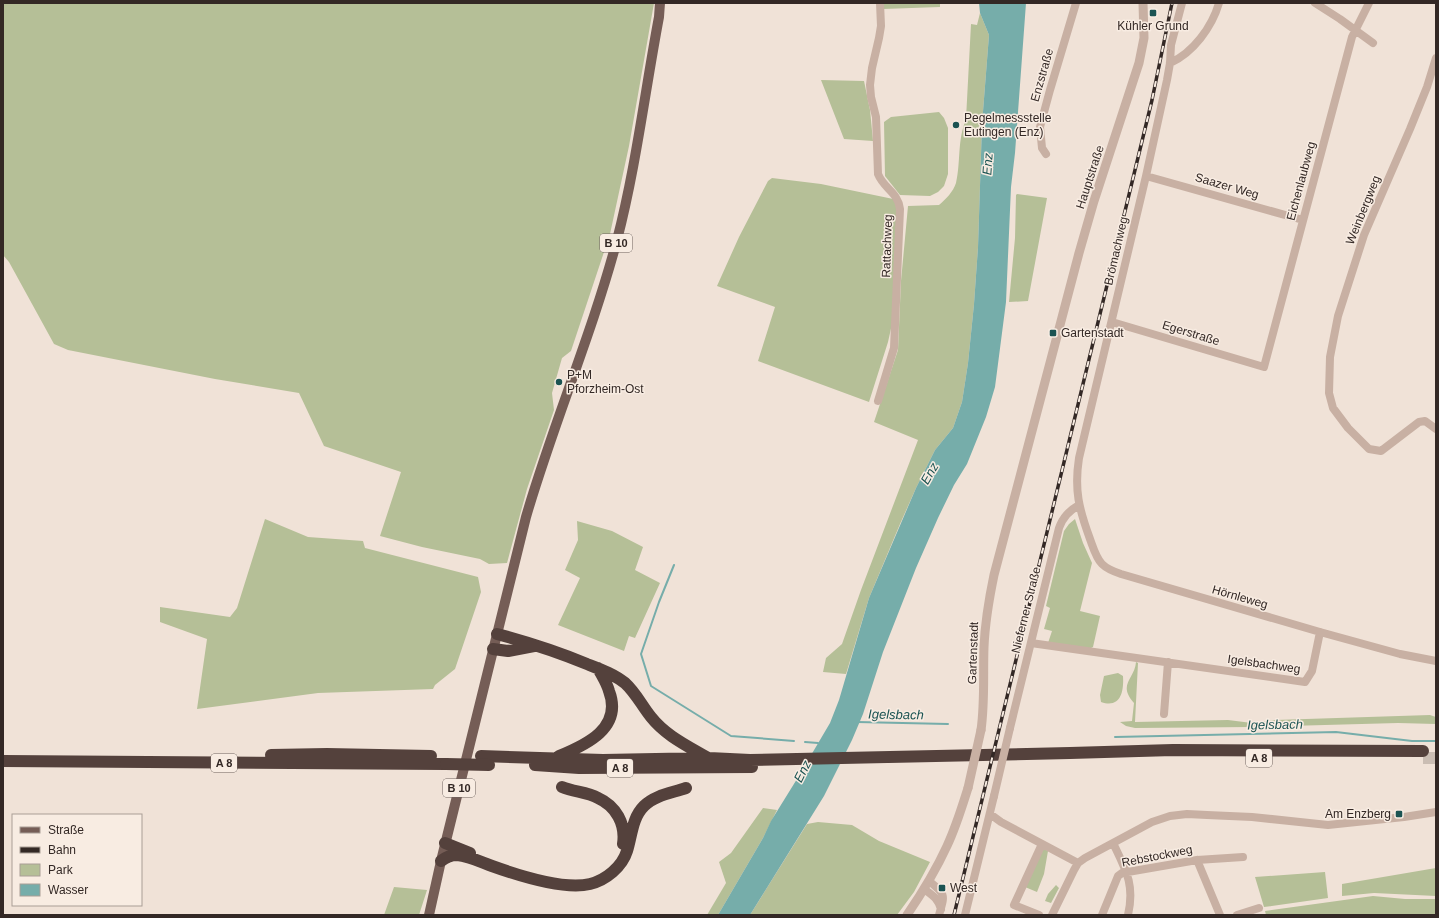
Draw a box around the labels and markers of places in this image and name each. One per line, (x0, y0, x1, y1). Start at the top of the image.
marker: Kühler Grund (1148, 8, 1158, 18)
place label: Kühler Grund (1117, 19, 1189, 33)
place label: Pegelmessstelle Eutingen (Enz) (964, 111, 1052, 139)
marker: Pegelmessstelle Eutingen (Enz) (951, 120, 961, 130)
place label: Gartenstadt (1061, 326, 1124, 340)
marker: Gartenstadt (1048, 328, 1058, 338)
place label: P+M Pforzheim-Ost (567, 368, 644, 396)
marker: P+M Pforzheim-Ost (554, 377, 564, 387)
place label: Am Enzberg (1325, 807, 1391, 821)
marker: Am Enzberg (1394, 809, 1404, 819)
place label: West (950, 881, 978, 895)
marker: West (937, 883, 947, 893)

